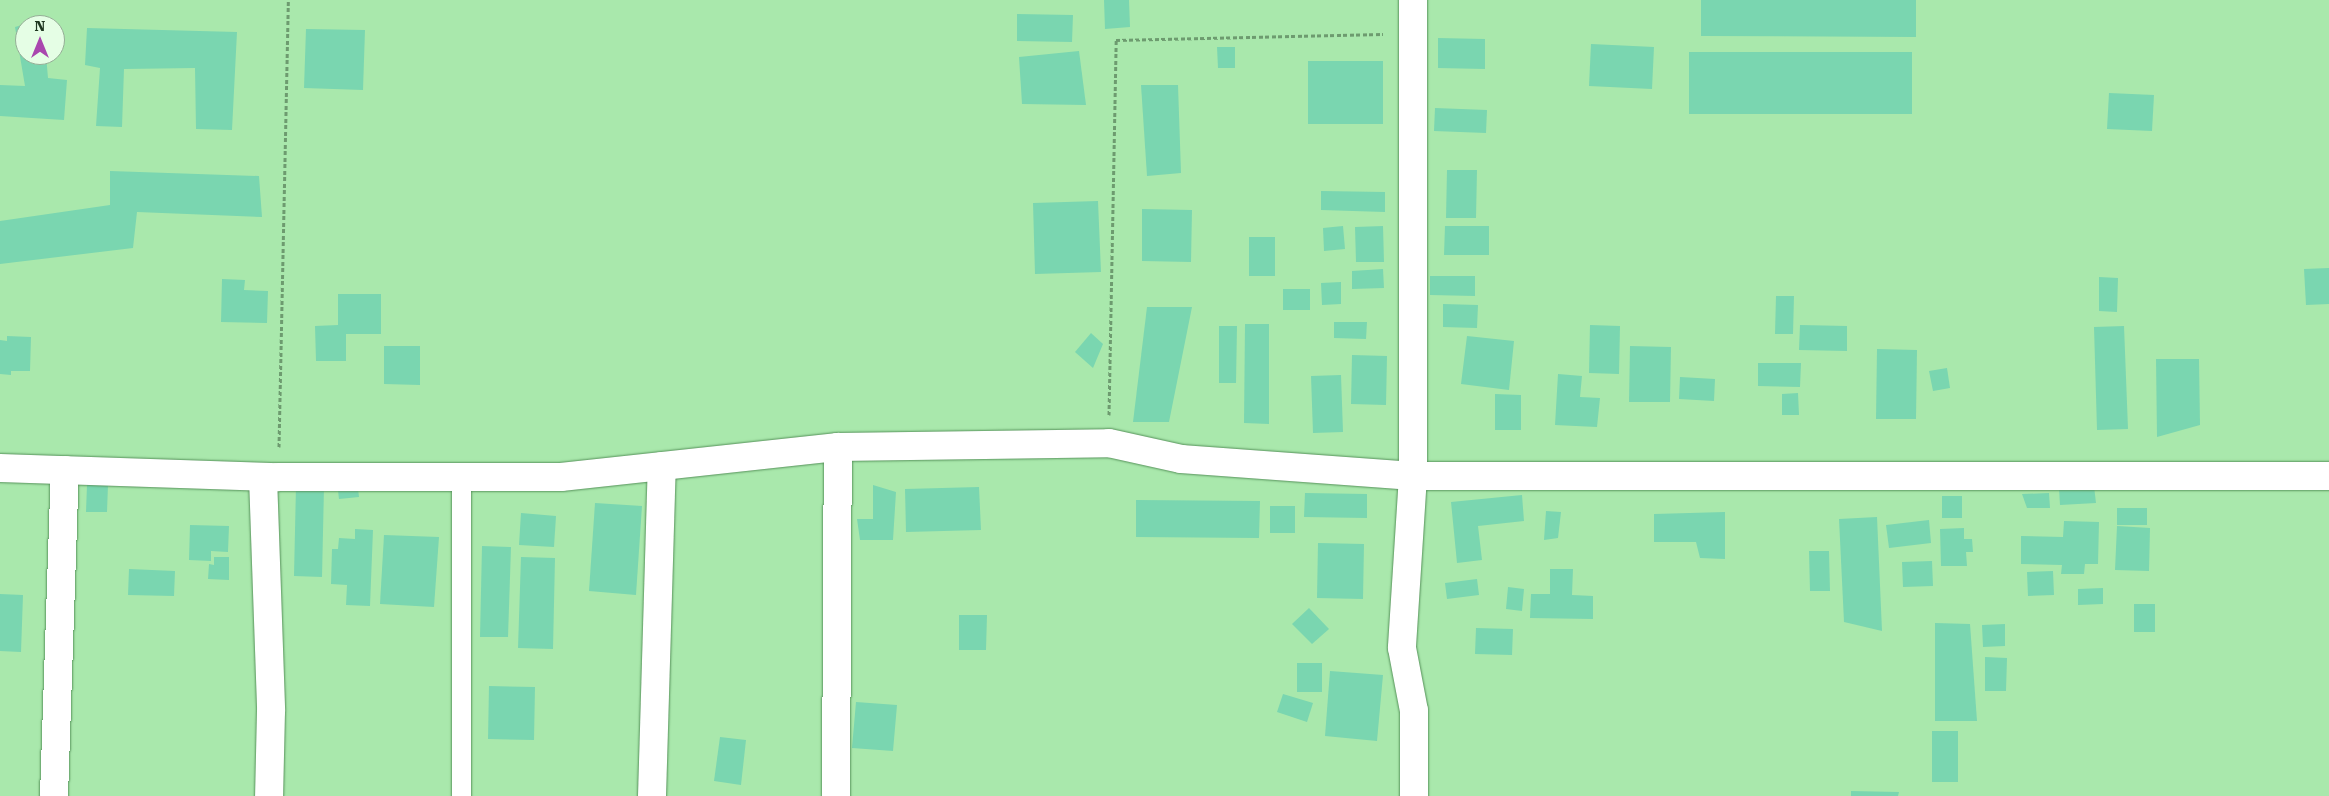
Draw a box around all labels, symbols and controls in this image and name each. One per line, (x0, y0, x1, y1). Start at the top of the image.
north arrow (15, 15, 65, 65)
text: N (35, 18, 45, 34)

